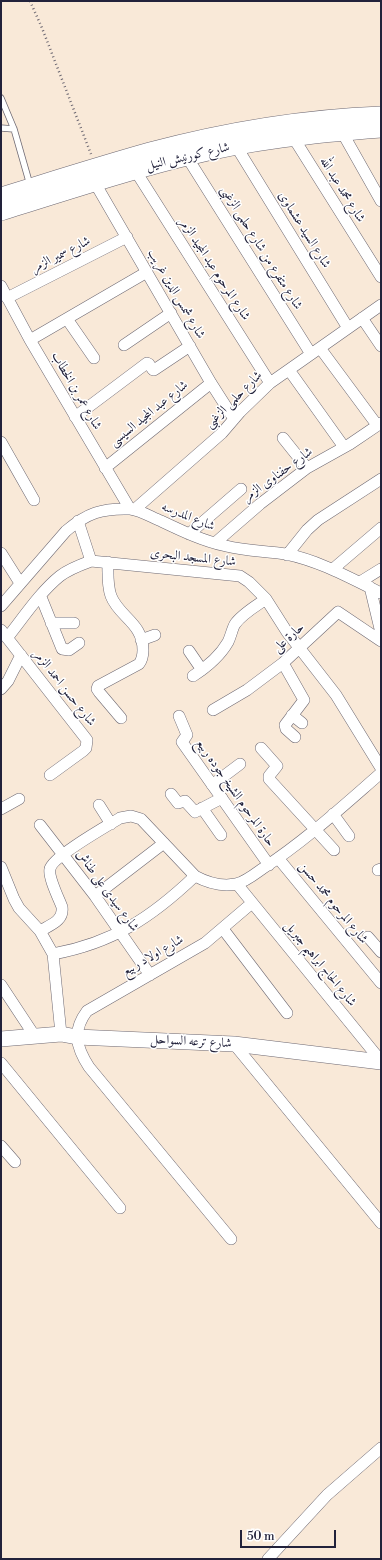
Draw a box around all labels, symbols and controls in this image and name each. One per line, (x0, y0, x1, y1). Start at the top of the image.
street label: شارع كورنيش النيل (145, 140, 231, 174)
street label: شارع محمد عبد الله (316, 154, 368, 226)
street label: شارع متفرع من شارع حلمى الزغبى (217, 183, 305, 313)
street label: شارع السيد عشماوى (274, 189, 334, 271)
street label: شارع المرحوم عبد المجيد الزمر (175, 214, 253, 324)
street label: شارع سمير الزمر (29, 233, 93, 277)
street label: شارع شمس الدين غريب (144, 246, 208, 342)
street label: شارع عمر بن الخطاب (47, 349, 105, 433)
street label: شارع حلمى الزغبى (202, 368, 266, 432)
street label: شارع عبد المجيد السيسى (107, 378, 191, 450)
street label: شارع حفناوى الزمر (240, 444, 316, 506)
street label: شارع المدرسه (159, 499, 217, 535)
street label: شارع المسجد البحرى (149, 546, 237, 570)
street label: حارة على (270, 620, 308, 656)
street label: شارع حسن احمد الزمر (29, 647, 99, 729)
street label: حارة المرحوم الشيخ جوده ربيع (192, 736, 278, 850)
street label: شارع سيدى على طناش (72, 847, 142, 935)
street label: شارع المرحوم محمد حسن (295, 859, 371, 947)
street label: شارع الحاج ابراهيم جبريل (281, 918, 359, 1010)
street label: شارع اولاد ربيع (120, 932, 186, 980)
street label: شارع ترعه السواحل (150, 1032, 232, 1052)
scale bar (242, 1522, 338, 1548)
text: 50 m (247, 1529, 275, 1544)

